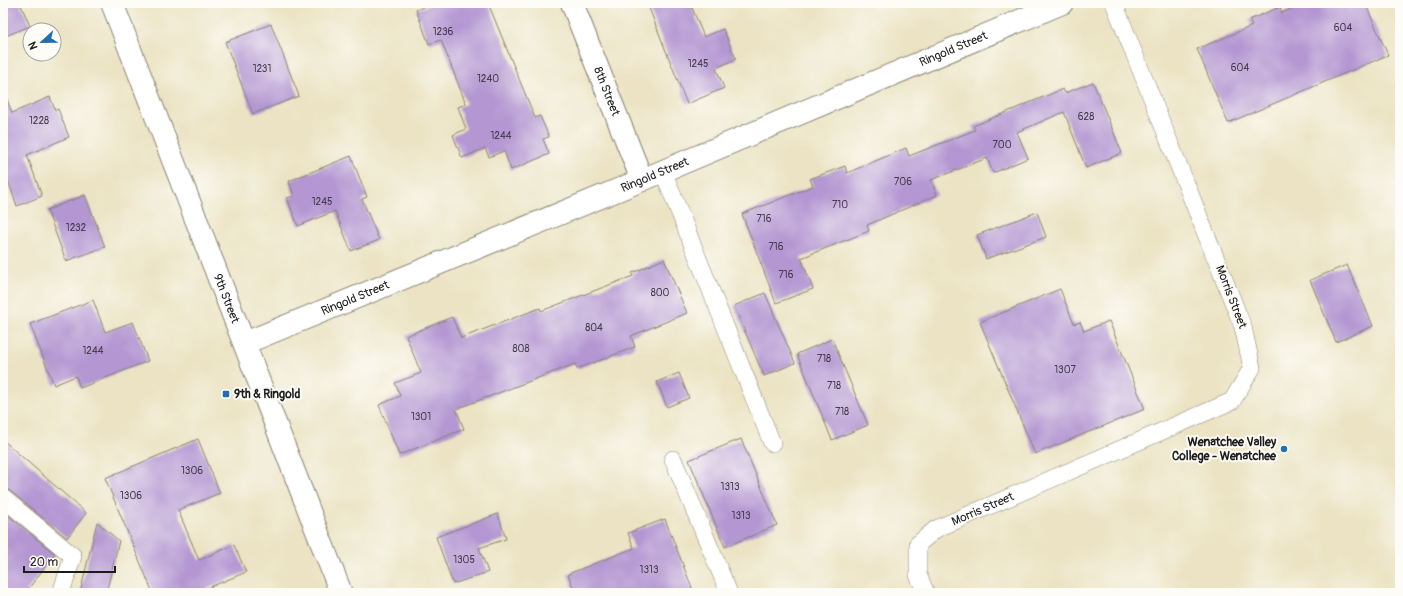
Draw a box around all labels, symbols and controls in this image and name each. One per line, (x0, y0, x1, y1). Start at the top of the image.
north arrow (22, 22, 62, 62)
house number: 604 (1334, 22, 1352, 34)
house number: 1236 (433, 26, 453, 38)
street label: Ringold Street (917, 28, 990, 70)
text: N (26, 39, 41, 51)
house number: 1245 (688, 58, 708, 70)
house number: 604 (1231, 62, 1249, 74)
house number: 1231 (253, 63, 271, 75)
street label: 8th Street (590, 65, 623, 118)
house number: 1240 (477, 73, 499, 85)
house number: 628 (1078, 111, 1094, 123)
house number: 1228 (29, 115, 49, 127)
house number: 1244 (490, 130, 512, 142)
house number: 700 (993, 139, 1012, 151)
street label: Ringold Street (619, 154, 691, 195)
house number: 706 (894, 176, 912, 188)
house number: 1245 (312, 196, 332, 208)
house number: 710 (832, 199, 848, 211)
house number: 716 (756, 213, 772, 225)
house number: 1232 (66, 222, 87, 234)
house number: 716 (768, 241, 784, 253)
street label: Morris Street (1212, 263, 1250, 331)
house number: 716 (778, 269, 794, 281)
street label: 9th Street (210, 272, 243, 326)
street label: Ringold Street (319, 277, 391, 318)
house number: 800 (651, 287, 670, 299)
house number: 804 (585, 322, 603, 334)
house number: 808 (513, 343, 529, 355)
house number: 1244 (82, 345, 104, 357)
house number: 718 (817, 353, 831, 365)
house number: 1307 (1054, 364, 1077, 376)
house number: 718 (827, 380, 841, 392)
place label: 9th & Ringold (234, 387, 300, 402)
marker: 9th & Ringold (221, 389, 231, 399)
house number: 718 (835, 406, 849, 418)
house number: 1301 (411, 411, 431, 423)
place label: Wenatchee Valley College - Wenatchee (1172, 435, 1277, 464)
marker: Wenatchee Valley College - Wenatchee (1279, 444, 1289, 454)
house number: 1306 (181, 465, 203, 477)
house number: 1313 (721, 481, 740, 493)
street label: Morris Street (949, 489, 1016, 529)
house number: 1306 (120, 490, 142, 502)
house number: 1313 (732, 510, 751, 522)
scale bar (24, 548, 115, 574)
house number: 1305 (453, 554, 475, 566)
text: 20 m (30, 555, 59, 570)
house number: 1313 (640, 564, 659, 576)

